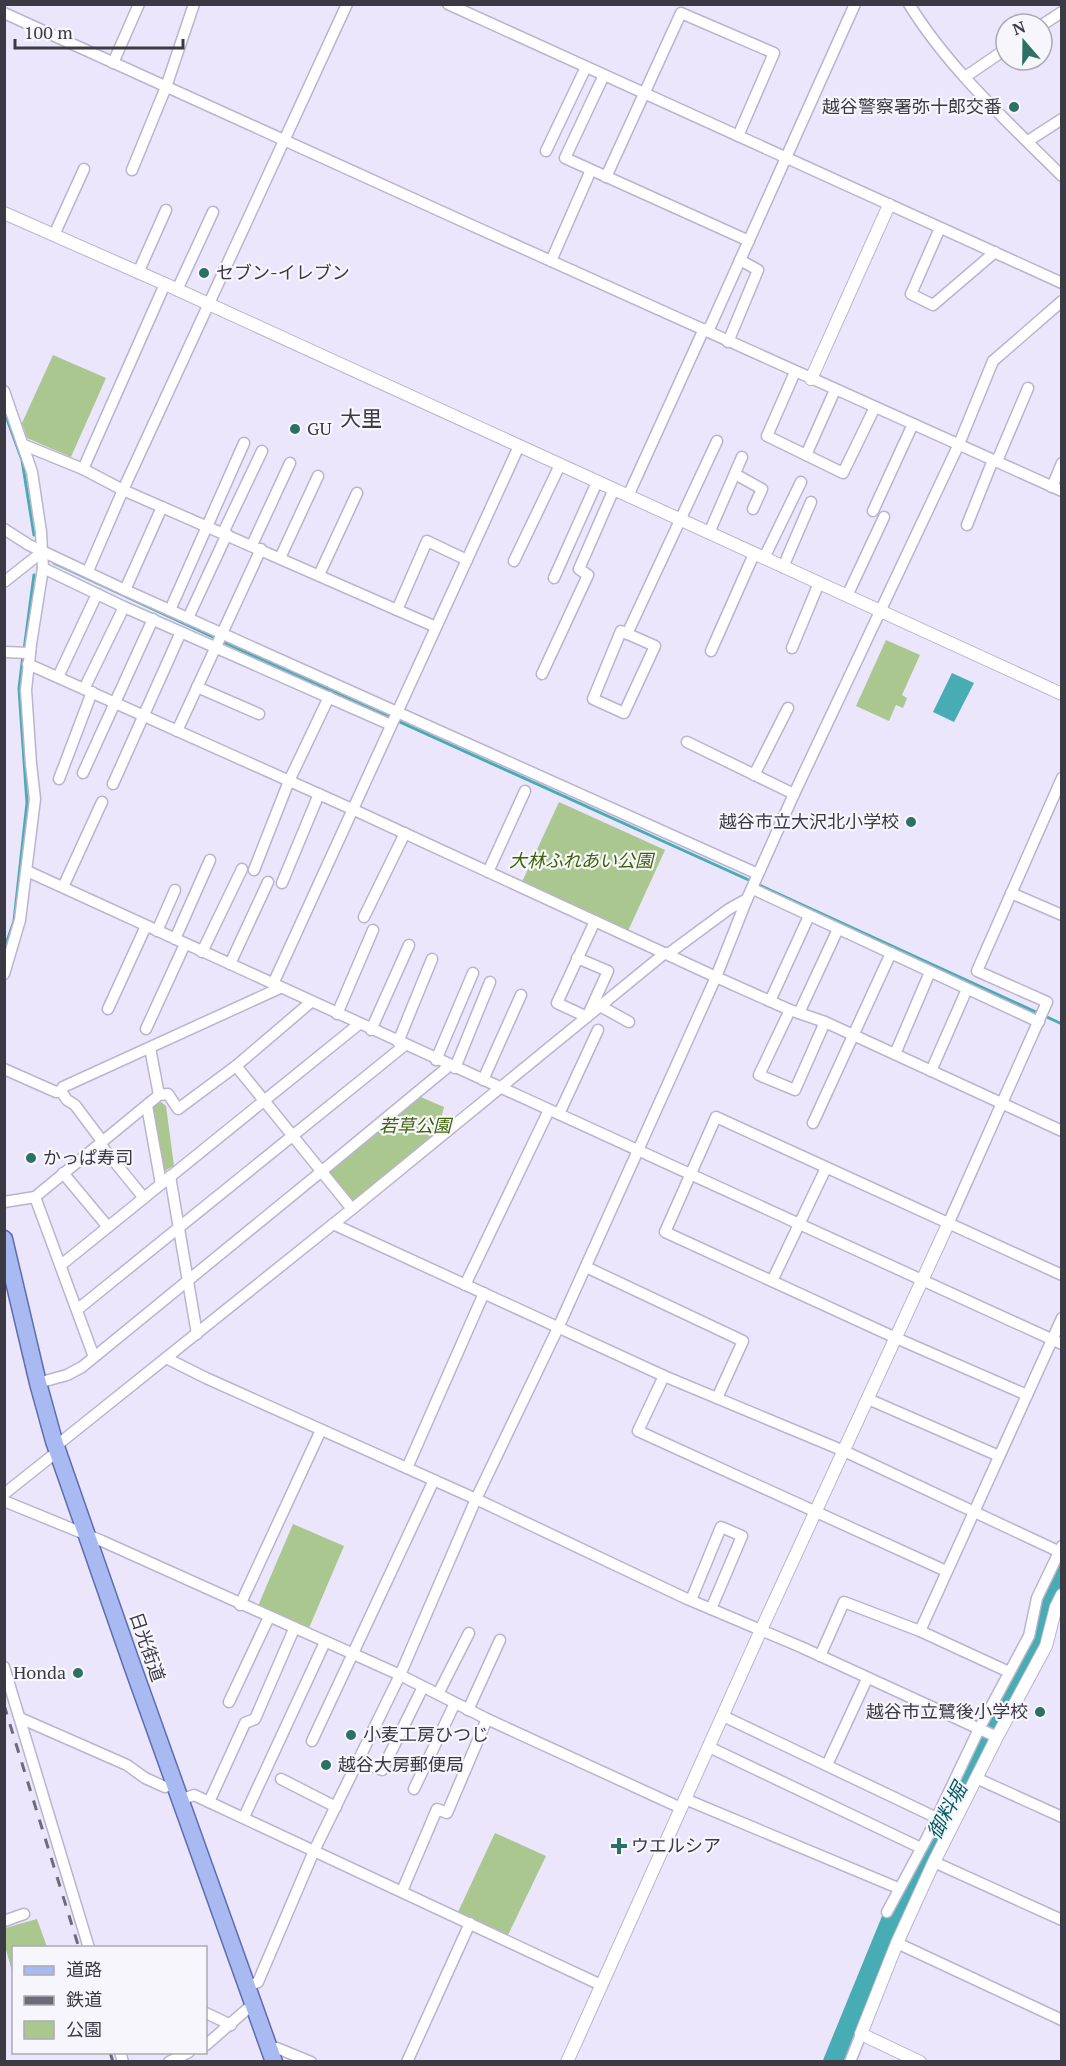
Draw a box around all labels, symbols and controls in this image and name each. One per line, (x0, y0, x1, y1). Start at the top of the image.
scale bar (15, 12, 183, 50)
north arrow (994, 12, 1054, 72)
text: N (1009, 15, 1028, 40)
text: 100 m (24, 20, 73, 44)
place label: 越谷警察署弥十郎交番 (822, 94, 1002, 118)
marker: 越谷警察署弥十郎交番 (1007, 100, 1021, 114)
place label: セブン-イレブン (216, 260, 350, 284)
marker: セブン-イレブン (197, 266, 211, 280)
district label: 大里 (340, 404, 382, 432)
place label: GU (307, 416, 331, 440)
marker: GU (288, 422, 302, 436)
place label: 越谷市立大沢北小学校 (719, 809, 899, 833)
marker: 越谷市立大沢北小学校 (904, 815, 918, 829)
park label: 大林ふれあい公園 (509, 848, 656, 872)
park label: 若草公園 (379, 1113, 454, 1137)
place label: かっぱ寿司 (43, 1145, 133, 1169)
marker: かっぱ寿司 (24, 1151, 38, 1165)
street label: 日光街道 (125, 1609, 171, 1685)
place label: Honda (13, 1660, 66, 1684)
marker: Honda (71, 1666, 85, 1680)
place label: 越谷市立鷺後小学校 (866, 1699, 1028, 1723)
marker: 越谷市立鷺後小学校 (1033, 1705, 1047, 1719)
place label: 小麦工房ひつじ (363, 1722, 489, 1746)
marker: 小麦工房ひつじ (344, 1728, 358, 1742)
place label: 越谷大房郵便局 (338, 1752, 464, 1776)
marker: 越谷大房郵便局 (319, 1758, 333, 1772)
water label: 御料堀 (921, 1775, 974, 1844)
place label: ウエルシア (631, 1833, 721, 1857)
marker: ウエルシア (612, 1839, 626, 1853)
legend (12, 1946, 207, 2054)
text: 道路 (66, 1957, 102, 1981)
text: 鉄道 (66, 1987, 102, 2011)
text: 公園 (66, 2017, 102, 2041)

